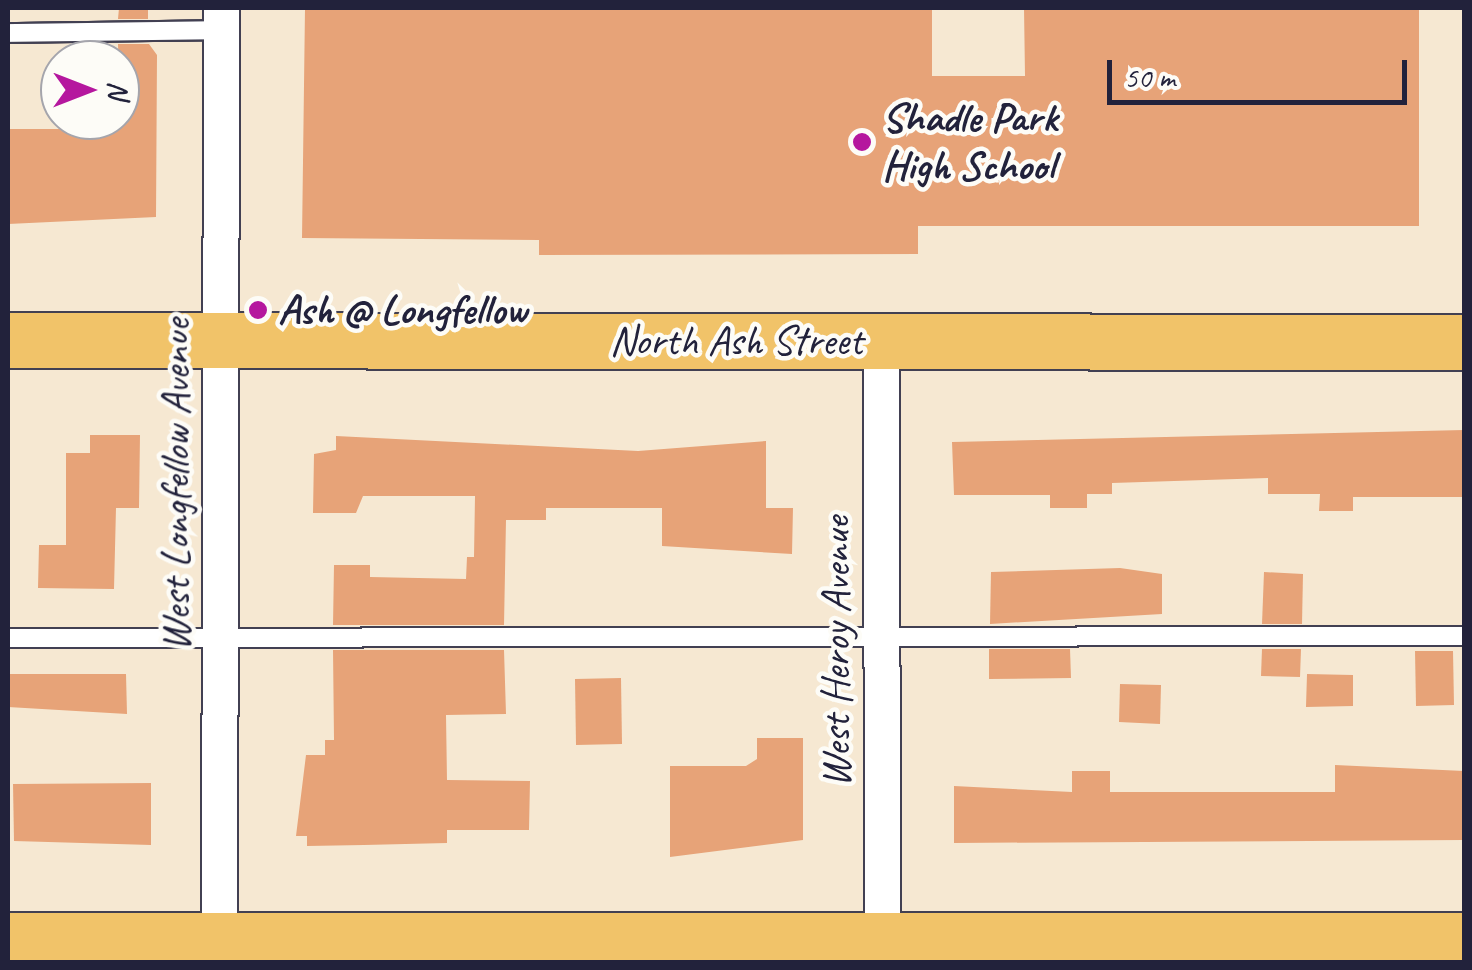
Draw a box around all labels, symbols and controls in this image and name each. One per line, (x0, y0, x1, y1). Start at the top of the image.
north arrow (40, 40, 140, 140)
scale bar (1112, 40, 1412, 102)
text: 50 m (1124, 58, 1175, 96)
text: N (101, 81, 136, 99)
place label: Shadle Park High School (882, 93, 1058, 192)
marker: Shadle Park High School (851, 131, 873, 153)
place label: Ash @ Longfellow (278, 285, 527, 335)
marker: Ash @ Longfellow (247, 299, 269, 321)
street label: North Ash Street (609, 316, 863, 366)
street label: West Longfellow Avenue (151, 319, 201, 651)
street label: West Heroy Avenue (811, 517, 861, 787)

